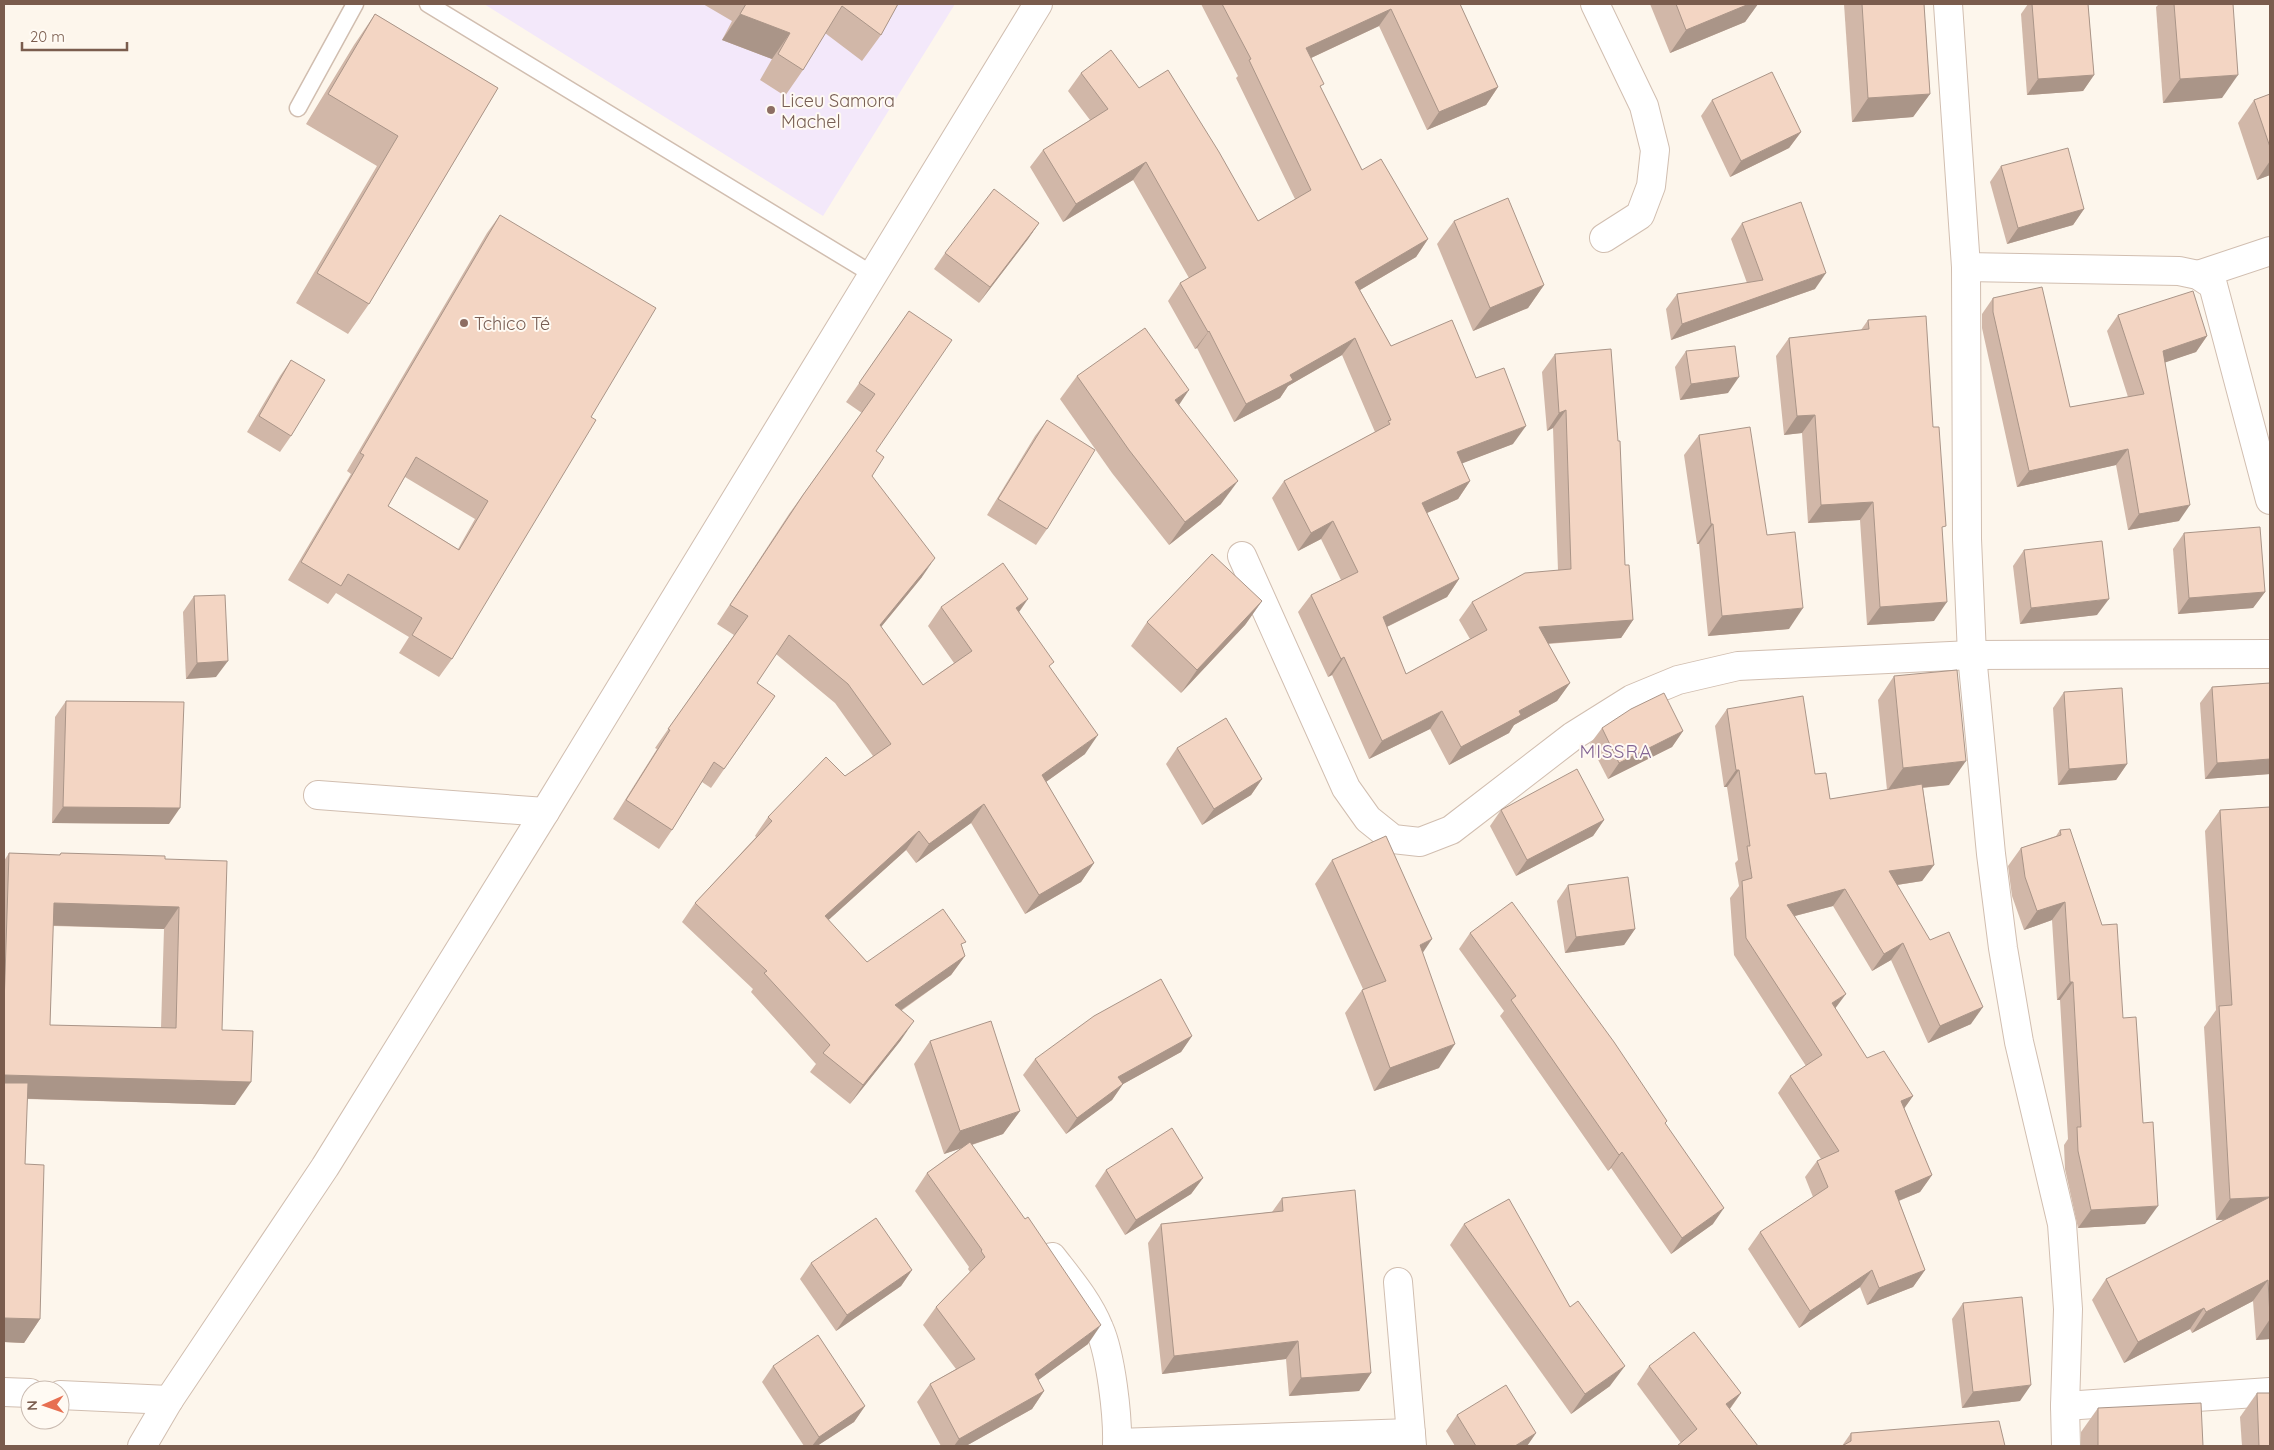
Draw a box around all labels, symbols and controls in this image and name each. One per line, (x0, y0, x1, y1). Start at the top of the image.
scale bar (22, 20, 128, 52)
text: 20 m (30, 27, 65, 46)
place label: Liceu Samora Machel (781, 89, 895, 133)
marker: Liceu Samora Machel (765, 104, 777, 116)
place label: Tchico Té (474, 312, 550, 335)
marker: Tchico Té (458, 317, 470, 329)
district label: MISSRA (1580, 739, 1652, 763)
north arrow (20, 1380, 70, 1430)
text: N (23, 1400, 41, 1411)

